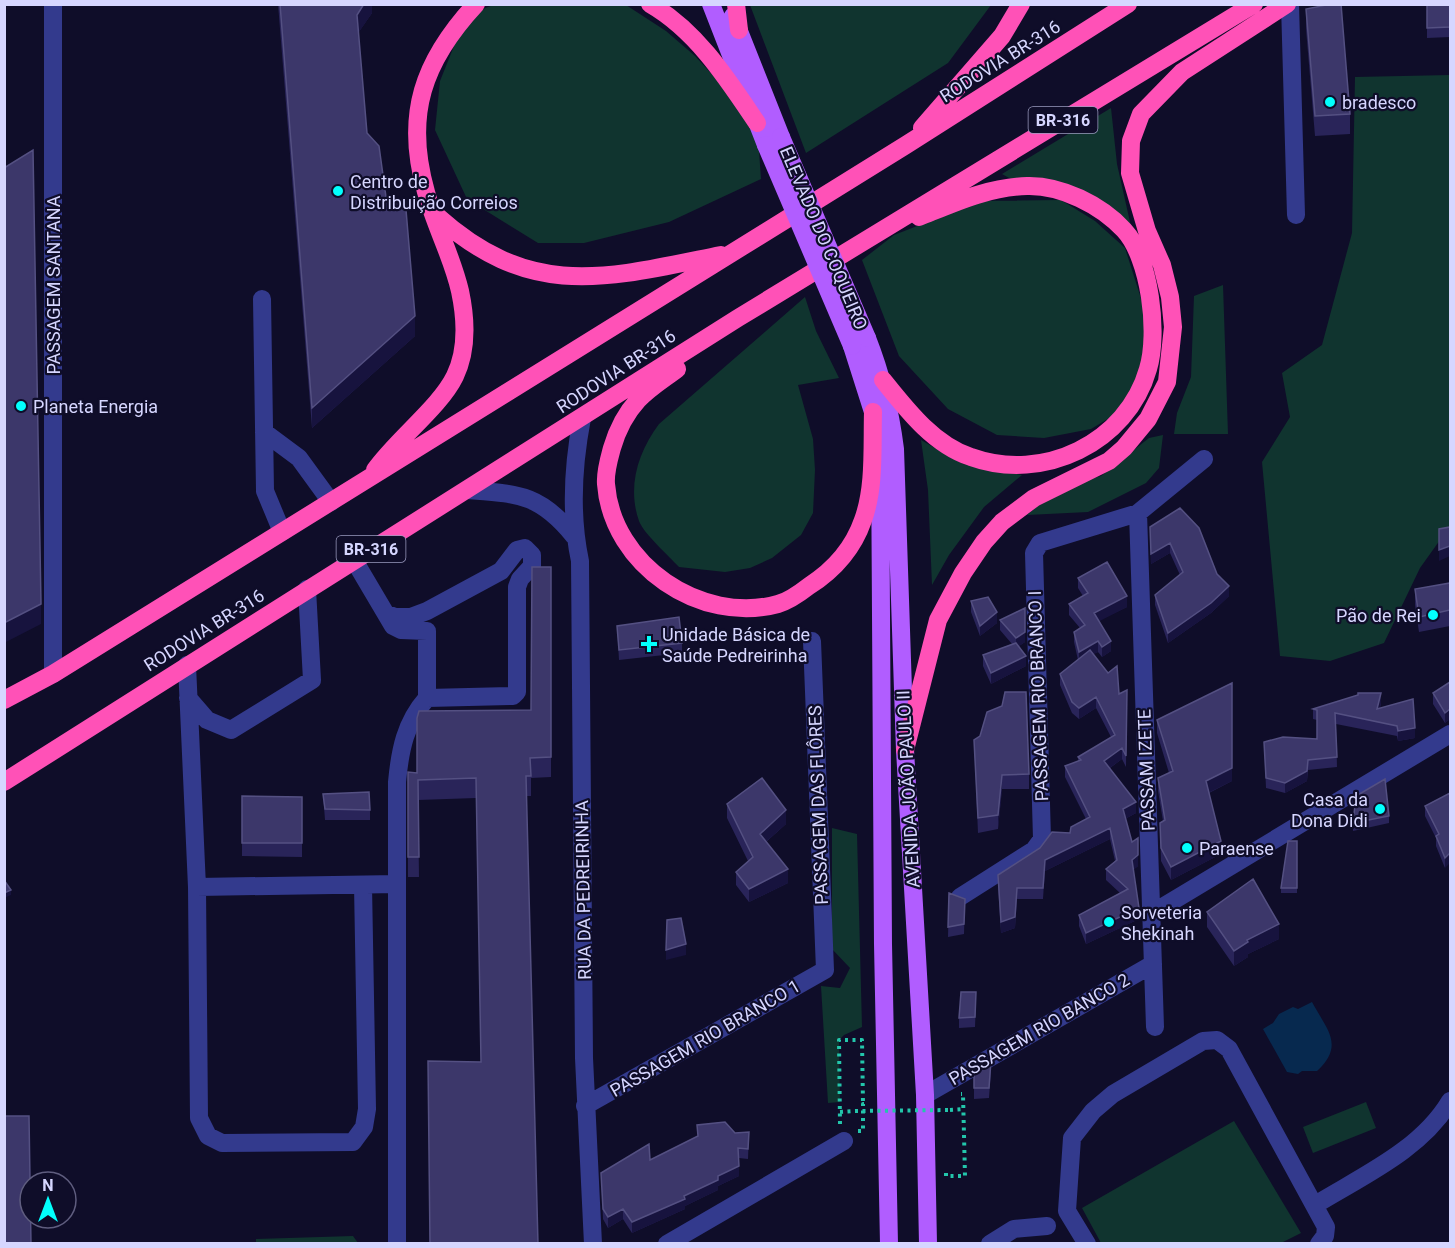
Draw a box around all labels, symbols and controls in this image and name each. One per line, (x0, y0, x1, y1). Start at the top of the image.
street label: RODOVIA BR-316 (936, 16, 1064, 106)
place label: bradesco (1342, 92, 1416, 113)
marker: bradesco (1323, 95, 1337, 109)
road number: BR-316 (1028, 107, 1098, 133)
street label: ELEVADO DO COQUEIRO (776, 143, 872, 333)
place label: Centro de Distribuição Correios (350, 171, 518, 213)
marker: Centro de Distribuição Correios (331, 184, 345, 198)
street label: PASSAGEM SANTANA (43, 195, 64, 375)
street label: RODOVIA BR-316 (552, 325, 680, 417)
place label: Planeta Energia (33, 396, 158, 417)
marker: Planeta Energia (14, 399, 28, 413)
road number: BR-316 (336, 536, 406, 562)
street label: RODOVIA BR-316 (140, 585, 268, 675)
street label: PASSAGEM RIO BRANCO I (1024, 590, 1052, 802)
place label: Pão de Rei (1336, 605, 1421, 626)
marker: Pão de Rei (1426, 608, 1440, 622)
place label: Unidade Básica de Saúde Pedreirinha (662, 624, 810, 666)
marker: Unidade Básica de Saúde Pedreirinha (640, 635, 658, 653)
street label: AVENIDA JOÃO PAULO II (892, 690, 924, 888)
street label: PASSAGEM DAS FLÔRES (804, 705, 832, 905)
street label: PASSAM IZETE (1133, 709, 1159, 831)
place label: Casa da Dona Didi (1291, 789, 1368, 831)
street label: RUA DA PEDREIRINHA (571, 800, 595, 980)
marker: Casa da Dona Didi (1373, 802, 1387, 816)
place label: Paraense (1199, 838, 1274, 859)
marker: Paraense (1180, 841, 1194, 855)
place label: Sorveteria Shekinah (1121, 902, 1202, 944)
marker: Sorveteria Shekinah (1102, 915, 1116, 929)
street label: PASSAGEM RIO BANCO 2 (945, 969, 1133, 1089)
street label: PASSAGEM RIO BRANCO 1 (606, 975, 804, 1101)
north arrow (18, 1170, 78, 1230)
text: N (42, 1176, 54, 1195)

